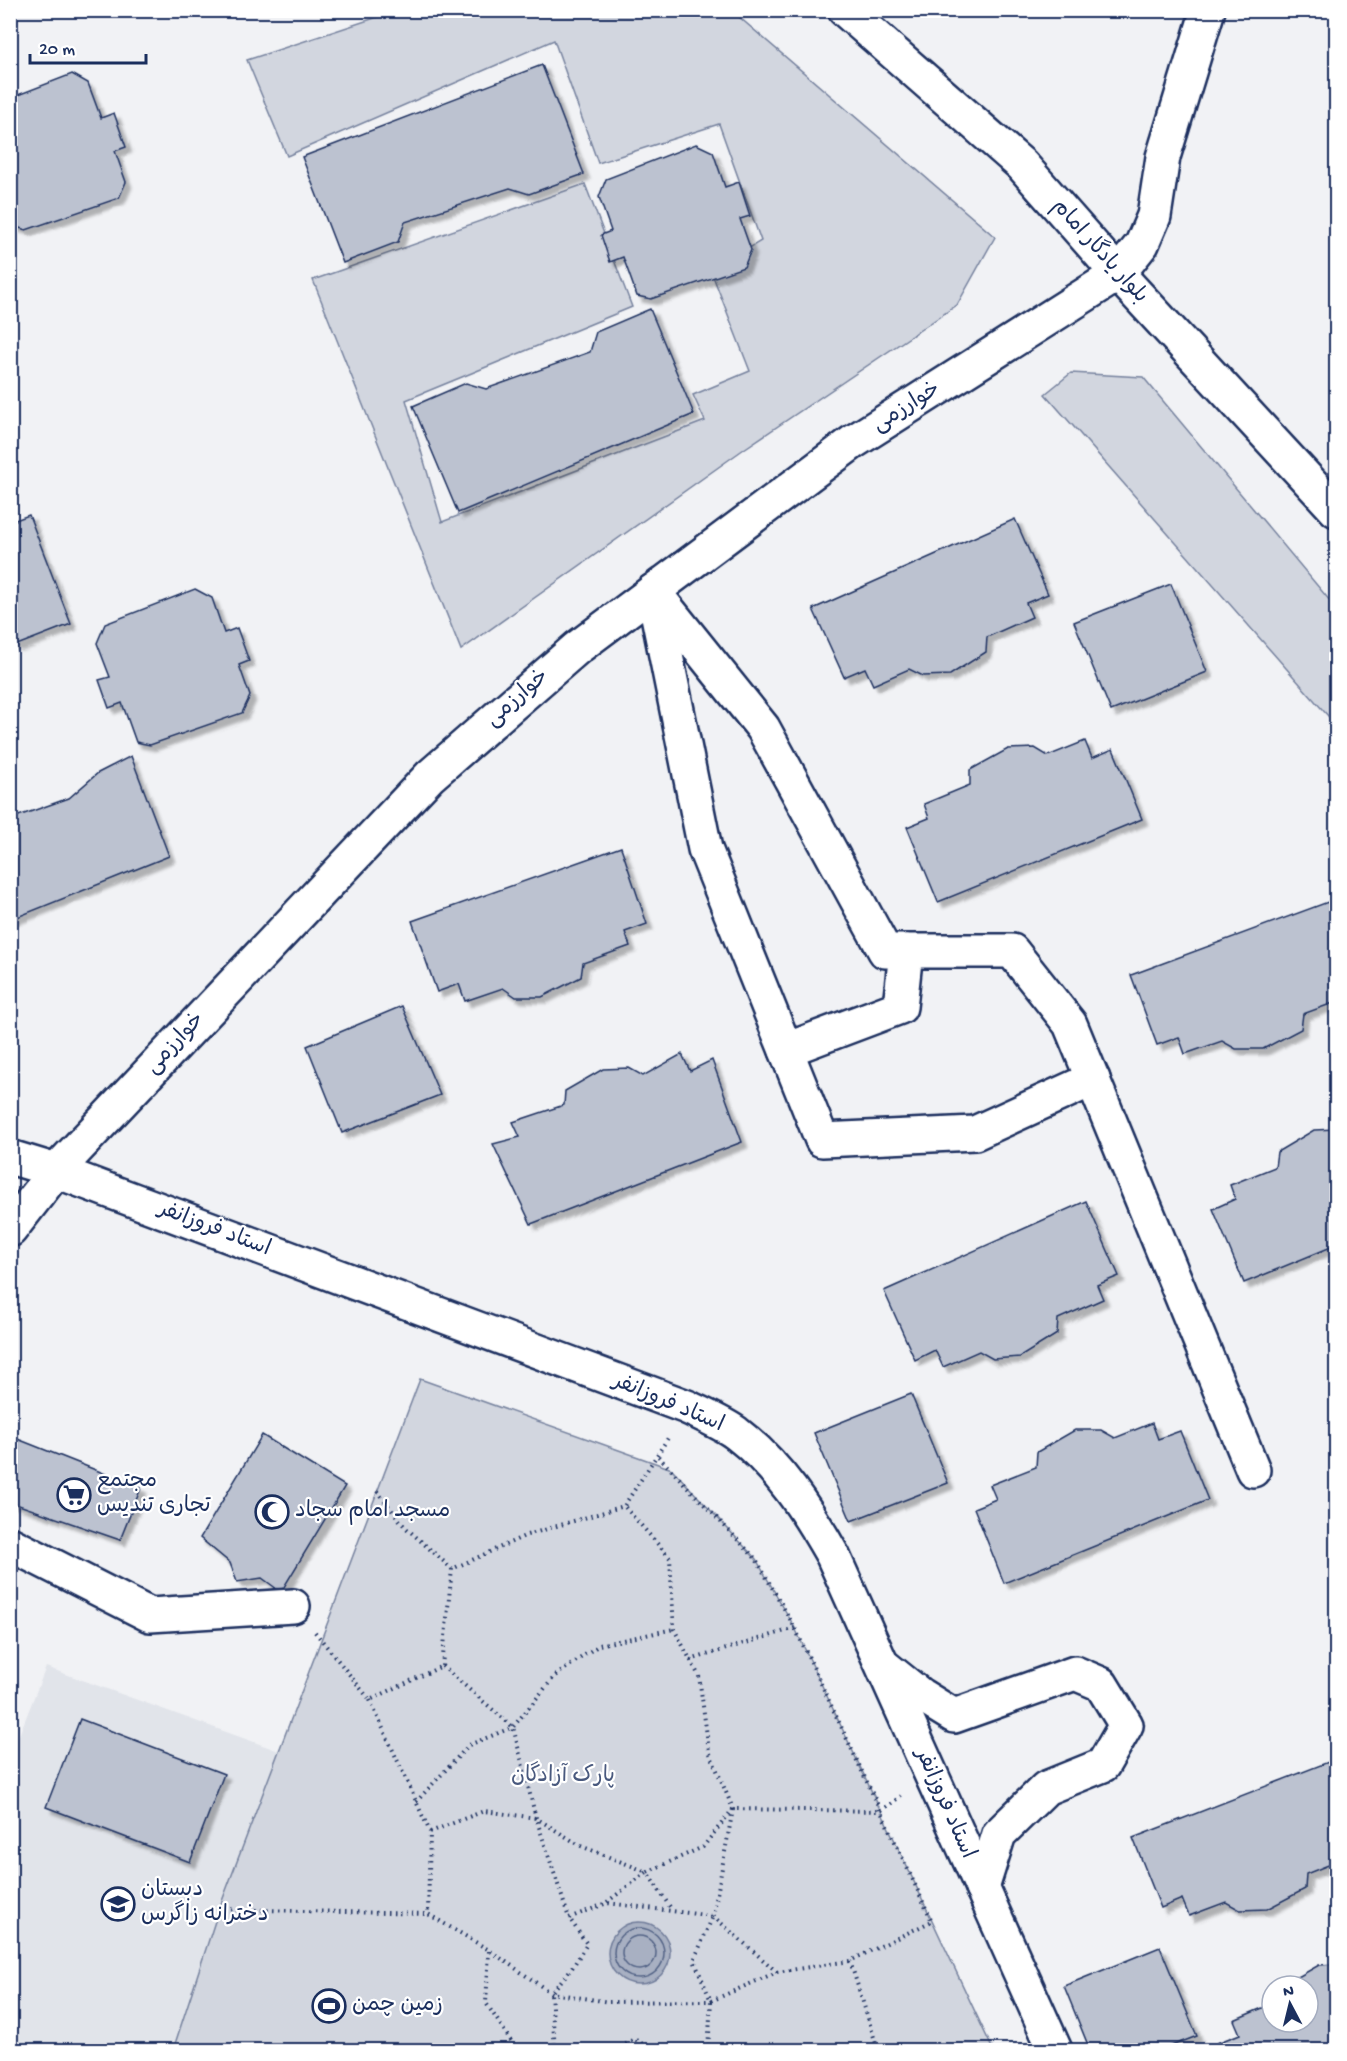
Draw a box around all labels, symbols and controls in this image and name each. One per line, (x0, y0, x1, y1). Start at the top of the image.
scale bar (30, 27, 146, 65)
text: 20 m (39, 40, 75, 61)
street label: بلوار یادگار امام (1045, 192, 1155, 310)
street label: خوارزمی (868, 377, 946, 439)
street label: خوارزمی (481, 664, 555, 734)
street label: خوارزمی (141, 1008, 211, 1080)
street label: استاد فروزانفر (152, 1196, 274, 1263)
street label: استاد فروزانفر (607, 1368, 727, 1439)
place label: مجتمع تجاری تندیس (97, 1469, 211, 1520)
supermarket icon: مجتمع تجاری تندیس (56, 1477, 92, 1513)
mosque icon: مسجد امام سجاد (254, 1494, 290, 1530)
place label: مسجد امام سجاد (295, 1499, 450, 1525)
street label: استاد فروزانفر (907, 1743, 980, 1863)
park label: پارک آزادگان (511, 1761, 615, 1790)
place label: دبستان دخترانه زاگرس (141, 1878, 268, 1929)
school or university icon: دبستان دخترانه زاگرس (100, 1886, 136, 1922)
north arrow (1260, 1974, 1320, 2034)
text: N (1282, 1982, 1295, 2003)
sports icon: زمین چمن (311, 1988, 347, 2024)
place label: زمین چمن (352, 1993, 443, 2019)

